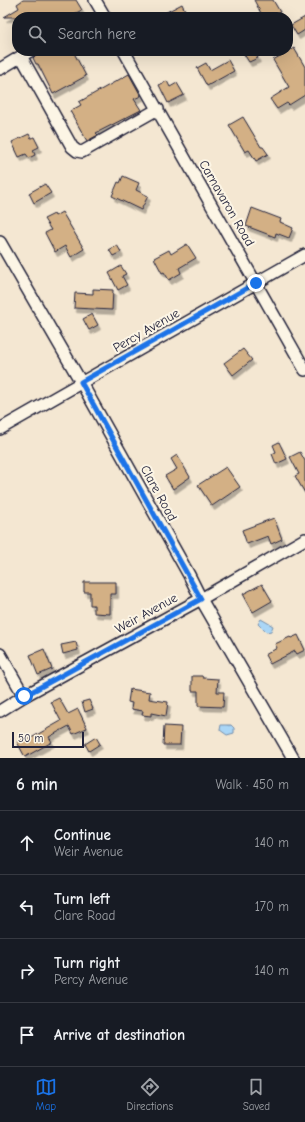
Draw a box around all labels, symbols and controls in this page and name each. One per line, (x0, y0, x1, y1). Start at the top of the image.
search box (12, 12, 293, 56)
icon: search (26, 23, 48, 45)
text: Search here (58, 25, 136, 43)
street label: Carnavaron Road (196, 157, 258, 249)
route end (247, 274, 265, 292)
street label: Percy Avenue (110, 305, 182, 355)
street label: Clare Road (138, 463, 180, 523)
street label: Weir Avenue (112, 589, 180, 636)
route start (15, 687, 33, 705)
scale bar (12, 730, 84, 749)
text: 50 m (18, 732, 43, 745)
text: 6 min (16, 775, 58, 794)
text: Walk · 450 m (215, 777, 289, 792)
text: Continue (54, 826, 111, 844)
icon: ahead (16, 832, 38, 854)
text: 140 m (255, 835, 289, 850)
text: Weir Avenue (54, 844, 123, 859)
text: Turn left (54, 890, 110, 908)
icon: left (16, 896, 38, 918)
text: 170 m (255, 899, 289, 914)
text: Clare Road (54, 908, 115, 923)
text: Turn right (54, 954, 120, 972)
icon: right (16, 960, 38, 982)
text: 140 m (255, 963, 289, 978)
text: Percy Avenue (54, 972, 128, 987)
icon: arrive (16, 1024, 38, 1046)
text: Arrive at destination (54, 1026, 185, 1044)
tab: Map (35, 1076, 57, 1113)
tab: Directions (127, 1076, 173, 1113)
tab: Saved (243, 1076, 270, 1113)

